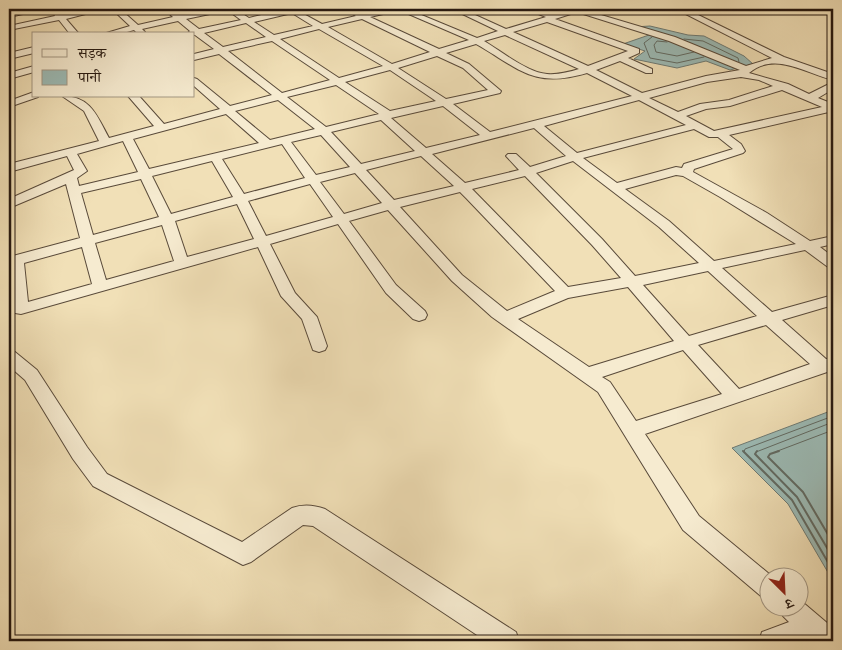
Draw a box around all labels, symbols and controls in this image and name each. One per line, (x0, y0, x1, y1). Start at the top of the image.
legend (32, 32, 195, 98)
text: सड़क (77, 47, 107, 62)
text: पानी (77, 69, 102, 86)
north arrow (760, 568, 810, 618)
text: उ (782, 595, 796, 611)

